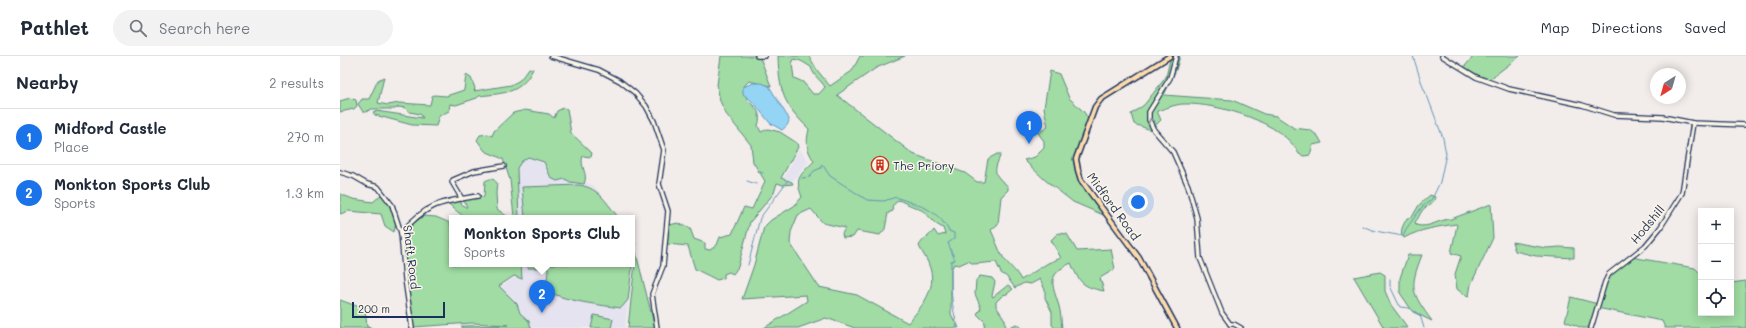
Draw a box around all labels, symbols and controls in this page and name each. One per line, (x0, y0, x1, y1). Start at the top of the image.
search box (113, 10, 393, 46)
text: Pathlet (20, 15, 89, 40)
icon: search (127, 17, 149, 39)
text: Search here (159, 18, 250, 38)
text: Map (1541, 18, 1569, 37)
text: Directions (1591, 18, 1662, 37)
text: Saved (1684, 18, 1726, 37)
north arrow (1650, 68, 1686, 104)
text: Nearby (16, 71, 78, 93)
text: 2 results (269, 74, 324, 91)
pin: 1 (1016, 111, 1042, 144)
one-way arrow (1147, 117, 1156, 124)
text: Midford Castle (54, 118, 167, 138)
text: 1 (26, 128, 32, 145)
text: 270 m (287, 128, 324, 145)
text: Place (54, 138, 89, 155)
building icon: The Priory (870, 155, 890, 175)
place label: The Priory (893, 157, 954, 173)
street label: Midford Road (1084, 169, 1144, 243)
text: Monkton Sports Club (54, 174, 210, 194)
text: 2 (25, 184, 33, 201)
text: 1.3 km (285, 184, 324, 201)
your location (1128, 192, 1148, 212)
text: Sports (54, 194, 96, 211)
street label: Hodshill (1626, 201, 1668, 247)
map controls (1698, 208, 1734, 316)
button: + (1698, 208, 1734, 244)
popup (449, 215, 635, 267)
text: Monkton Sports Club (464, 223, 620, 243)
street label: Shaft Road (400, 224, 424, 290)
text: Sports (464, 243, 505, 260)
button: − (1698, 244, 1734, 280)
pin: 2 (529, 280, 555, 313)
button: locate (1698, 280, 1734, 316)
scale bar (352, 300, 445, 319)
text: 200 m (358, 301, 390, 316)

